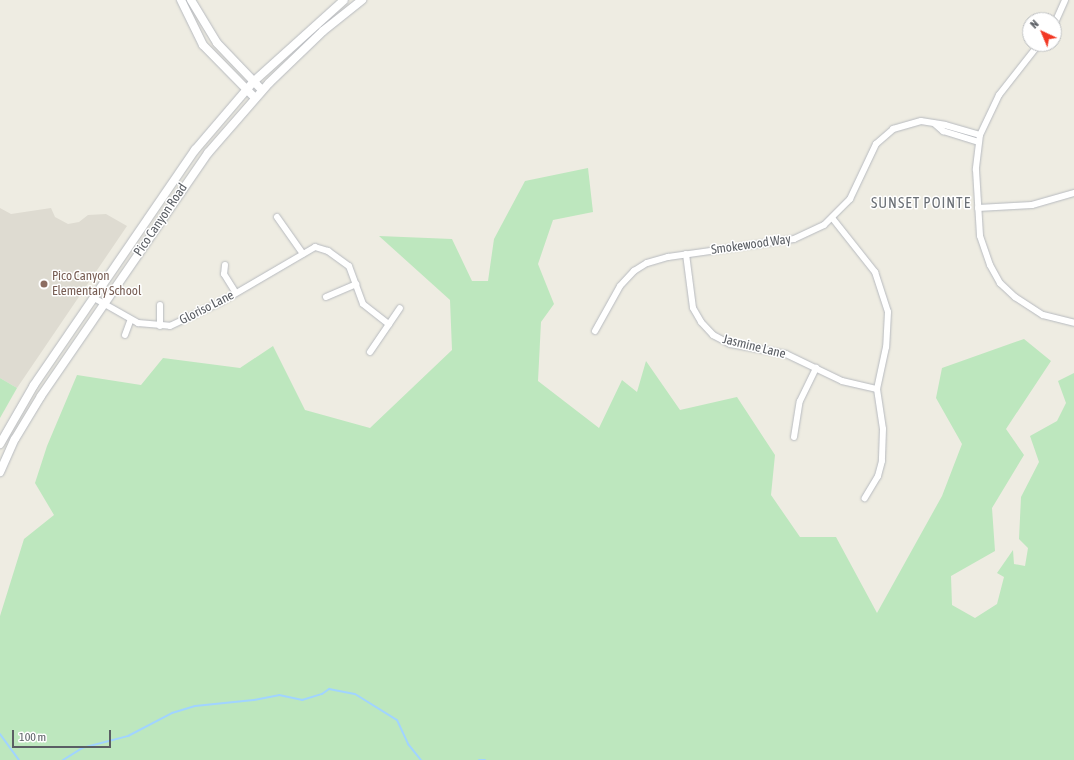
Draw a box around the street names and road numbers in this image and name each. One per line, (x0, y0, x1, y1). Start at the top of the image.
street label: Pico Canyon Road (131, 181, 191, 259)
street label: Smokewood Way (710, 232, 792, 258)
street label: Gloriso Lane (177, 288, 237, 328)
street label: Jasmine Lane (721, 332, 787, 362)

